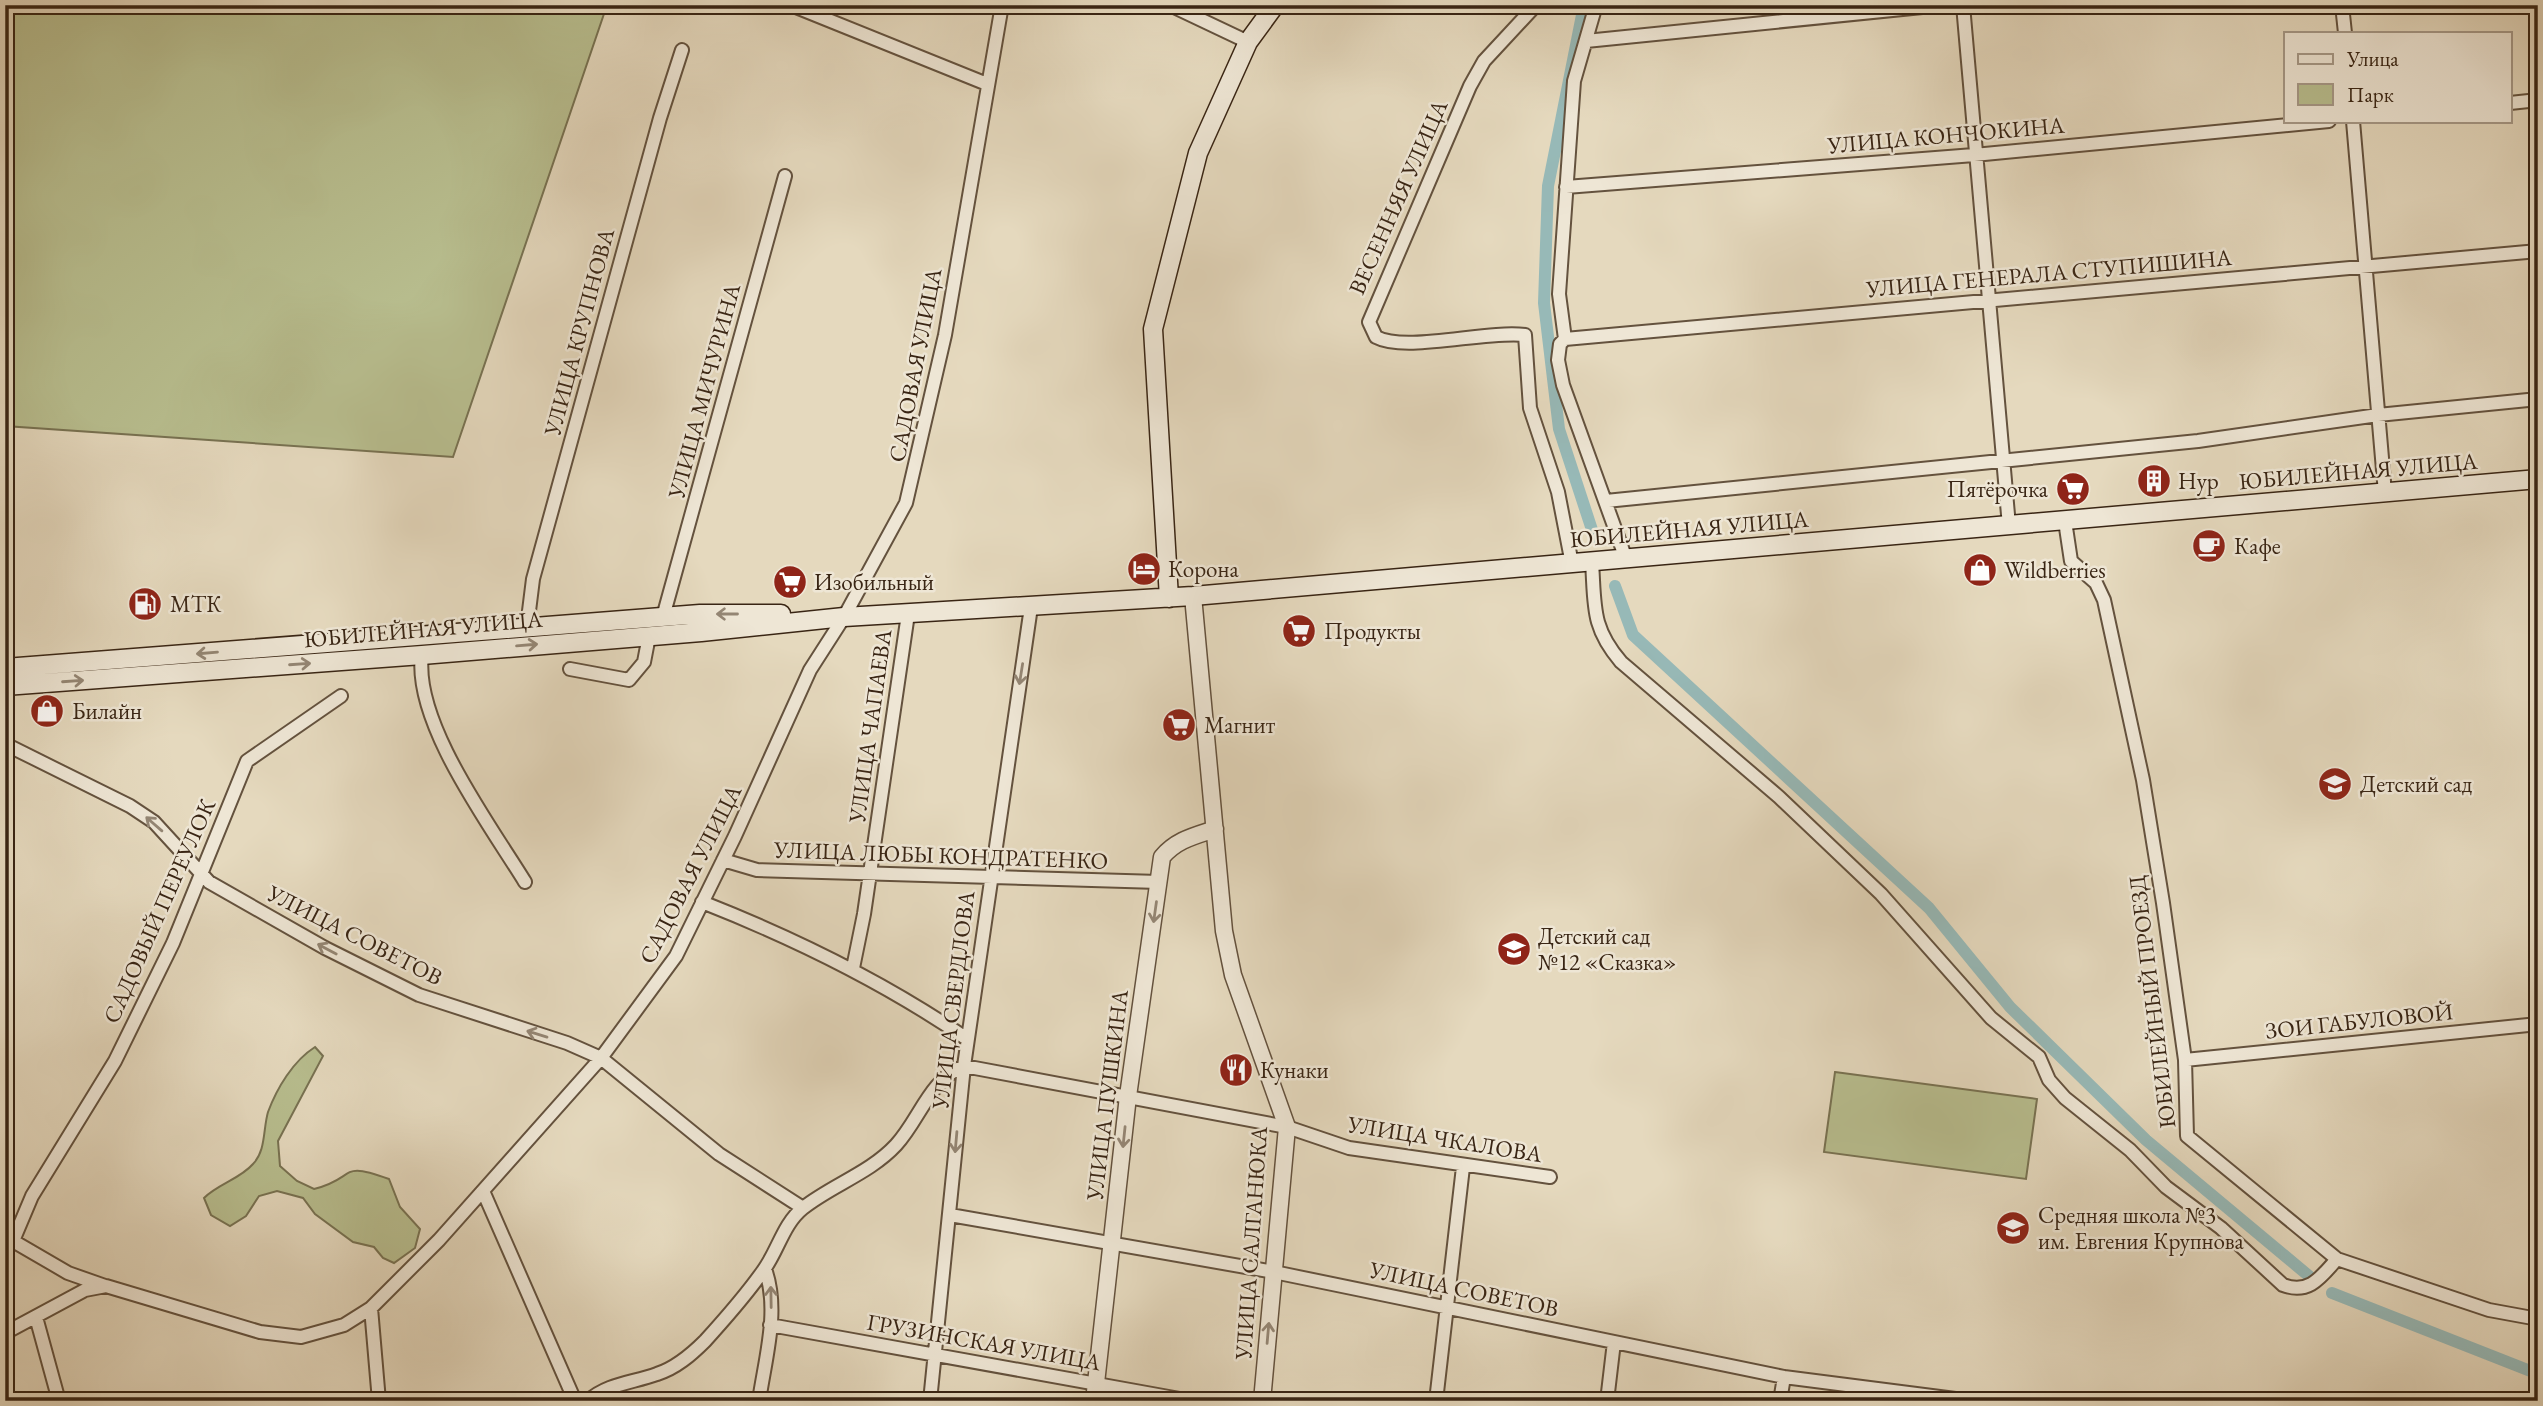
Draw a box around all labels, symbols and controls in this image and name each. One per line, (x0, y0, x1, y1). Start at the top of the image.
legend (2284, 32, 2512, 122)
text: Улица (2346, 45, 2399, 72)
text: Парк (2347, 81, 2394, 108)
street label: ВЕСЕННЯЯ УЛИЦА (1342, 94, 1455, 299)
street label: УЛИЦА КОНЧОКИНА (1825, 110, 2067, 160)
street label: УЛИЦА КРУПНОВА (537, 224, 621, 440)
street label: УЛИЦА ГЕНЕРАЛА СТУПИШИНА (1864, 242, 2234, 304)
street label: САДОВАЯ УЛИЦА (881, 264, 949, 465)
street label: УЛИЦА МИЧУРИНА (661, 279, 747, 503)
street label: ЮБИЛЕЙНАЯ УЛИЦА (2237, 446, 2480, 496)
building icon: Нур (2135, 462, 2173, 500)
place label: Нур (2178, 466, 2219, 496)
supermarket icon: Пятёрочка (2054, 470, 2092, 508)
place label: Пятёрочка (1947, 474, 2049, 504)
street label: ЮБИЛЕЙНАЯ УЛИЦА (1568, 504, 1811, 554)
cafe icon: Кафе (2190, 527, 2228, 565)
place label: Кафе (2234, 531, 2281, 561)
hotel icon: Корона (1125, 550, 1163, 588)
shop icon: Wildberries (1961, 551, 1999, 589)
place label: Корона (1168, 554, 1239, 584)
place label: Wildberries (2004, 555, 2106, 585)
supermarket icon: Изобильный (771, 563, 809, 601)
place label: Изобильный (814, 567, 934, 597)
fuel station icon: МТК (126, 585, 164, 623)
place label: МТК (170, 589, 222, 619)
street label: ЮБИЛЕЙНАЯ УЛИЦА (302, 604, 545, 654)
one-way arrow (715, 607, 738, 621)
supermarket icon: Продукты (1280, 612, 1318, 650)
place label: Продукты (1324, 616, 1421, 646)
street label: УЛИЦА ЧАПАЕВА (841, 626, 899, 826)
one-way arrow (515, 638, 538, 651)
one-way arrow (196, 647, 218, 660)
one-way arrow (288, 657, 311, 670)
one-way arrow (1014, 662, 1027, 685)
one-way arrow (62, 674, 84, 687)
shop icon: Билайн (28, 692, 66, 730)
place label: Билайн (72, 696, 142, 726)
supermarket icon: Магнит (1160, 706, 1198, 744)
place label: Магнит (1204, 710, 1276, 740)
school or university icon: Детский сад (2316, 765, 2354, 803)
place label: Детский сад (2360, 769, 2473, 799)
street label: САДОВАЯ УЛИЦА (632, 778, 749, 969)
street label: САДОВЫЙ ПЕРЕУЛОК (96, 793, 222, 1028)
one-way arrow (145, 816, 163, 832)
street label: УЛИЦА ЛЮБЫ КОНДРАТЕНКО (773, 834, 1108, 876)
street label: ЮБИЛЕЙНЫЙ ПРОЕЗД (2122, 874, 2182, 1130)
street label: УЛИЦА СОВЕТОВ (261, 877, 448, 992)
street label: УЛИЦА СВЕРДЛОВА (925, 888, 981, 1112)
one-way arrow (1148, 900, 1161, 923)
place label: Детский сад №12 «Сказка» (1538, 921, 1677, 977)
school or university icon: Детский сад №12 «Сказка» (1495, 930, 1533, 968)
one-way arrow (317, 941, 338, 955)
street label: УЛИЦА ПУШКИНА (1079, 987, 1135, 1203)
street label: ЗОИ ГАБУЛОВОЙ (2264, 996, 2455, 1046)
one-way arrow (527, 1027, 549, 1040)
restaurant icon: Кунаки (1217, 1051, 1255, 1089)
place label: Кунаки (1260, 1055, 1329, 1085)
street label: УЛИЦА ЧКАЛОВА (1345, 1109, 1545, 1169)
street label: УЛИЦА САЛГАНЮКА (1228, 1124, 1274, 1362)
one-way arrow (1117, 1126, 1130, 1148)
one-way arrow (950, 1131, 963, 1153)
place label: Средняя школа №3 им. Евгения Крупнова (2038, 1200, 2245, 1256)
school or university icon: Средняя школа №3 им. Евгения Крупнова (1994, 1209, 2032, 1247)
street label: УЛИЦА СОВЕТОВ (1366, 1254, 1561, 1324)
one-way arrow (764, 1286, 777, 1309)
street label: ГРУЗИНСКАЯ УЛИЦА (865, 1307, 1104, 1378)
one-way arrow (1262, 1322, 1275, 1345)

